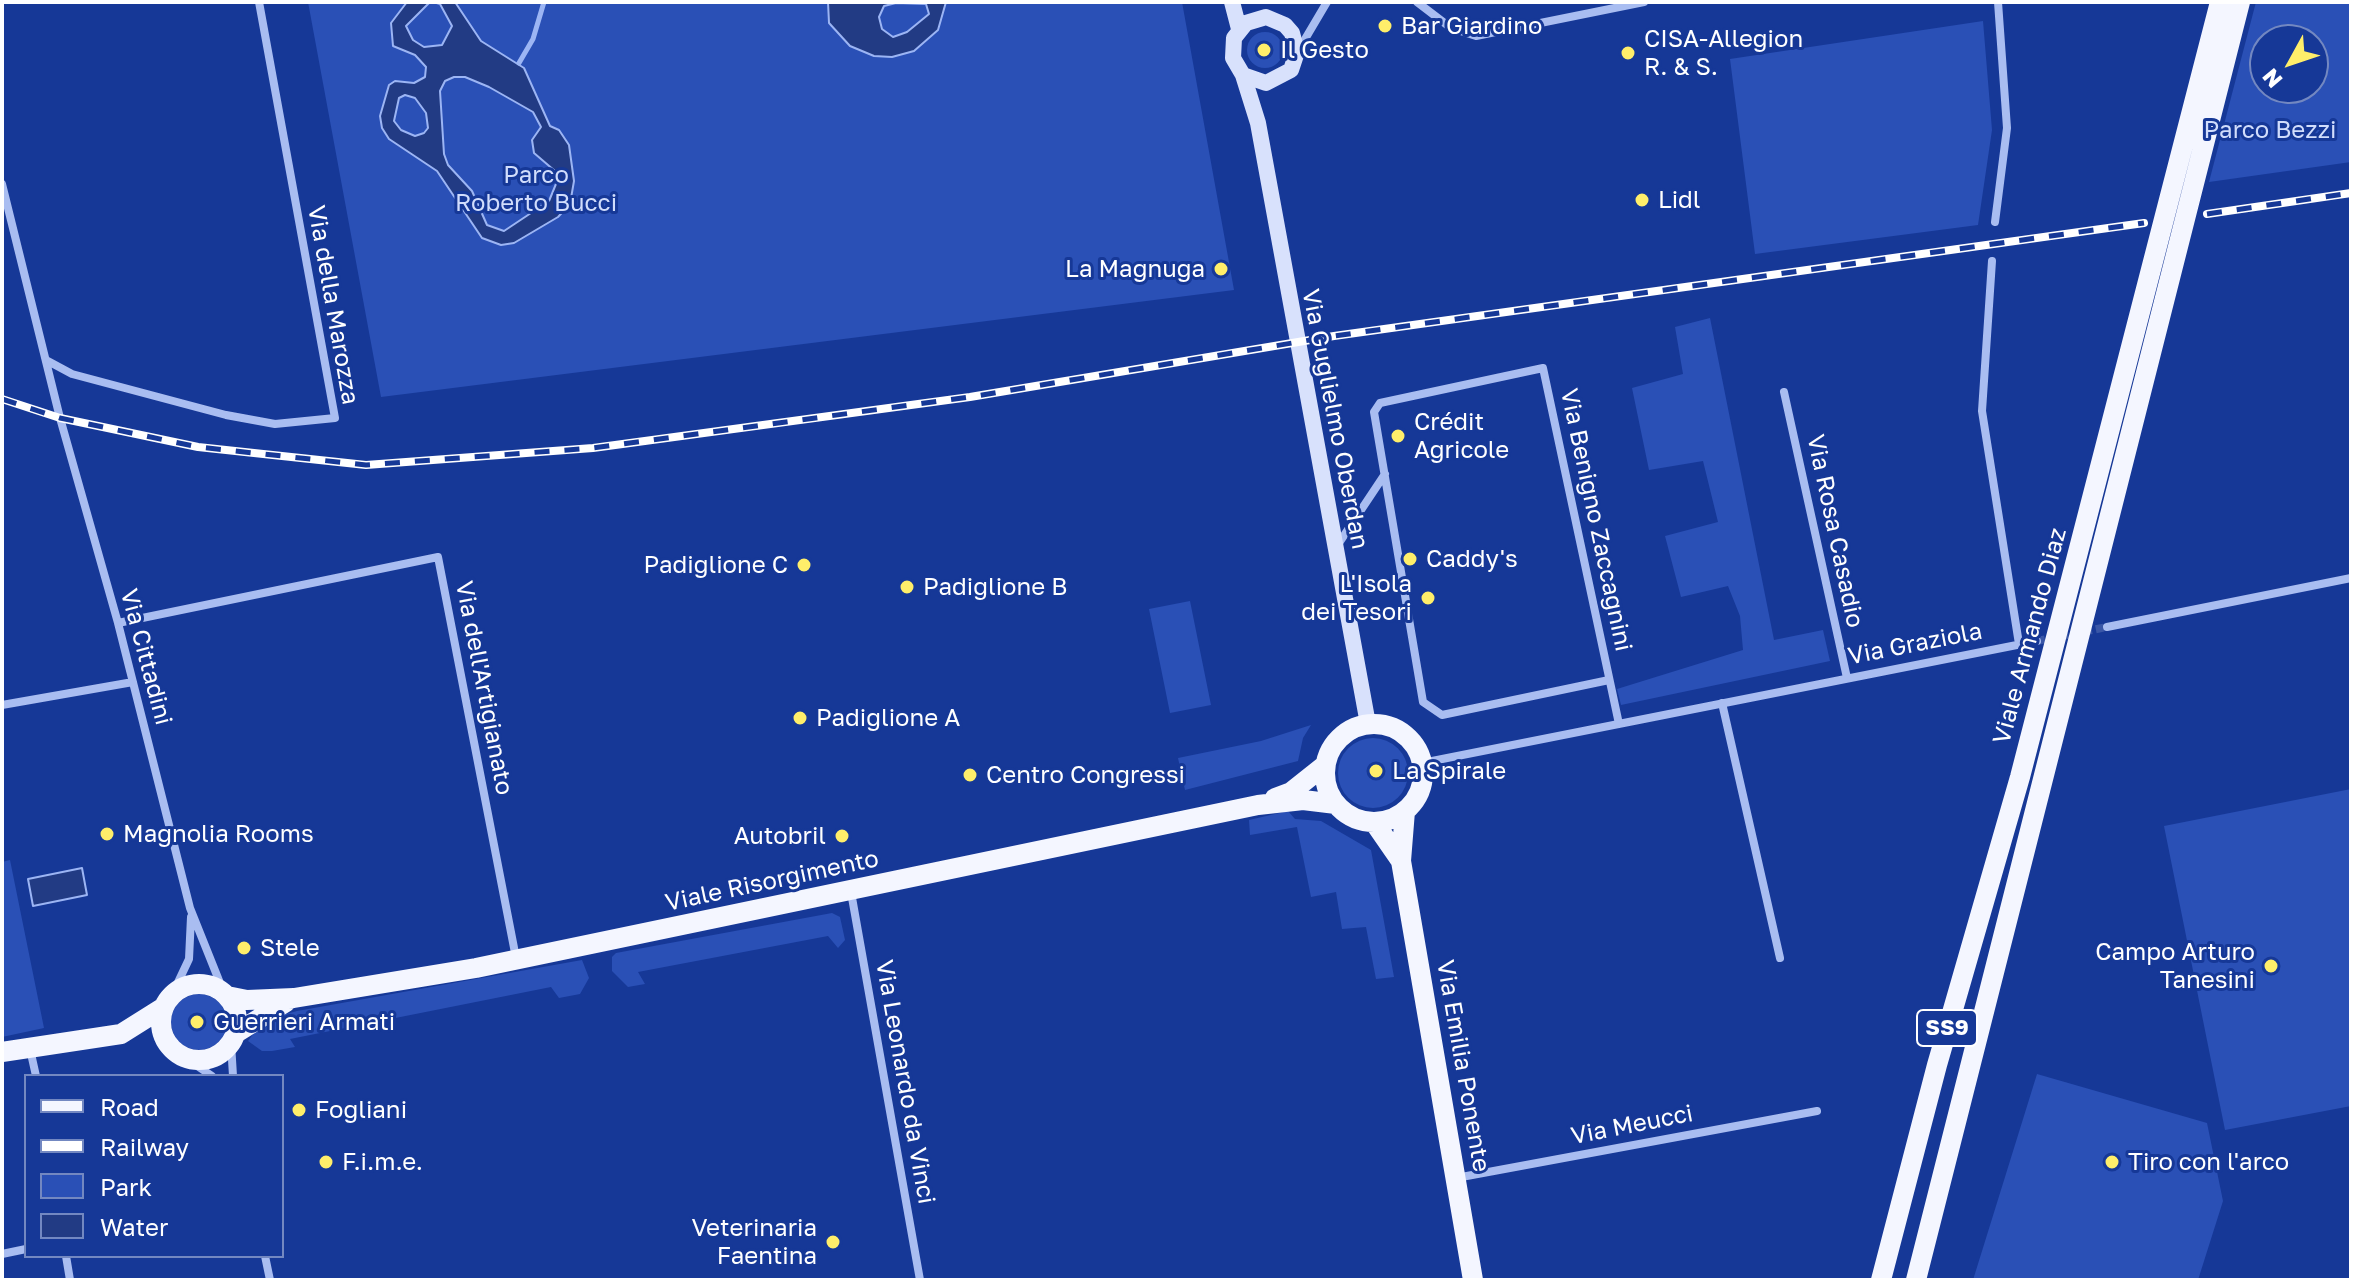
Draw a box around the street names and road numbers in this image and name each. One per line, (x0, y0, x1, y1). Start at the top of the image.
street label: Via della Marozza (301, 203, 365, 407)
street label: Via Guglielmo Oberdan (1296, 287, 1374, 551)
street label: Via Benigno Zaccagnini (1554, 386, 1638, 654)
street label: Via Rosa Casadio (1800, 432, 1870, 630)
street label: Viale Armando Diaz (1987, 525, 2073, 747)
street label: Via dell'Artigianato (449, 579, 519, 797)
street label: Via Cittadini (114, 586, 178, 728)
street label: Via Graziola (1846, 617, 1984, 671)
street label: Viale Risorgimento (663, 844, 881, 918)
street label: Via Leonardo da Vinci (869, 958, 941, 1206)
street label: Via Emilia Ponente (1430, 958, 1496, 1174)
road number: SS9 (1917, 1010, 1977, 1046)
street label: Via Meucci (1569, 1099, 1695, 1151)

